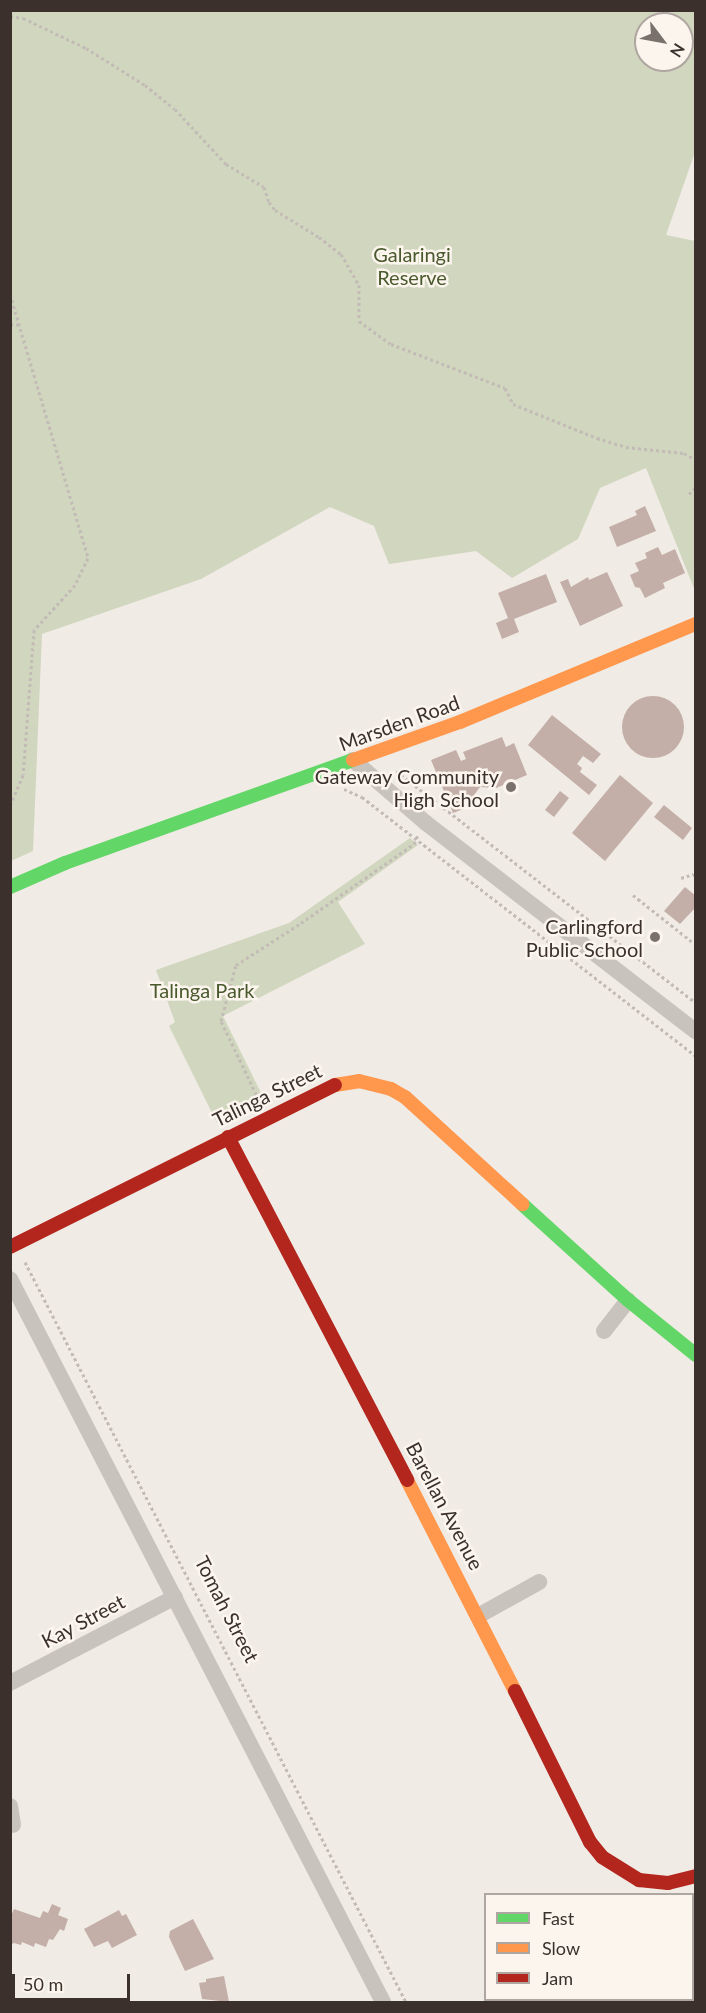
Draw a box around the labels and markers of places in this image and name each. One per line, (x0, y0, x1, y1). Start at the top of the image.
place label: Gateway Community High School (314, 764, 499, 811)
marker: Gateway Community High School (504, 780, 518, 794)
place label: Carlingford Public School (526, 914, 643, 961)
marker: Carlingford Public School (648, 930, 662, 944)

